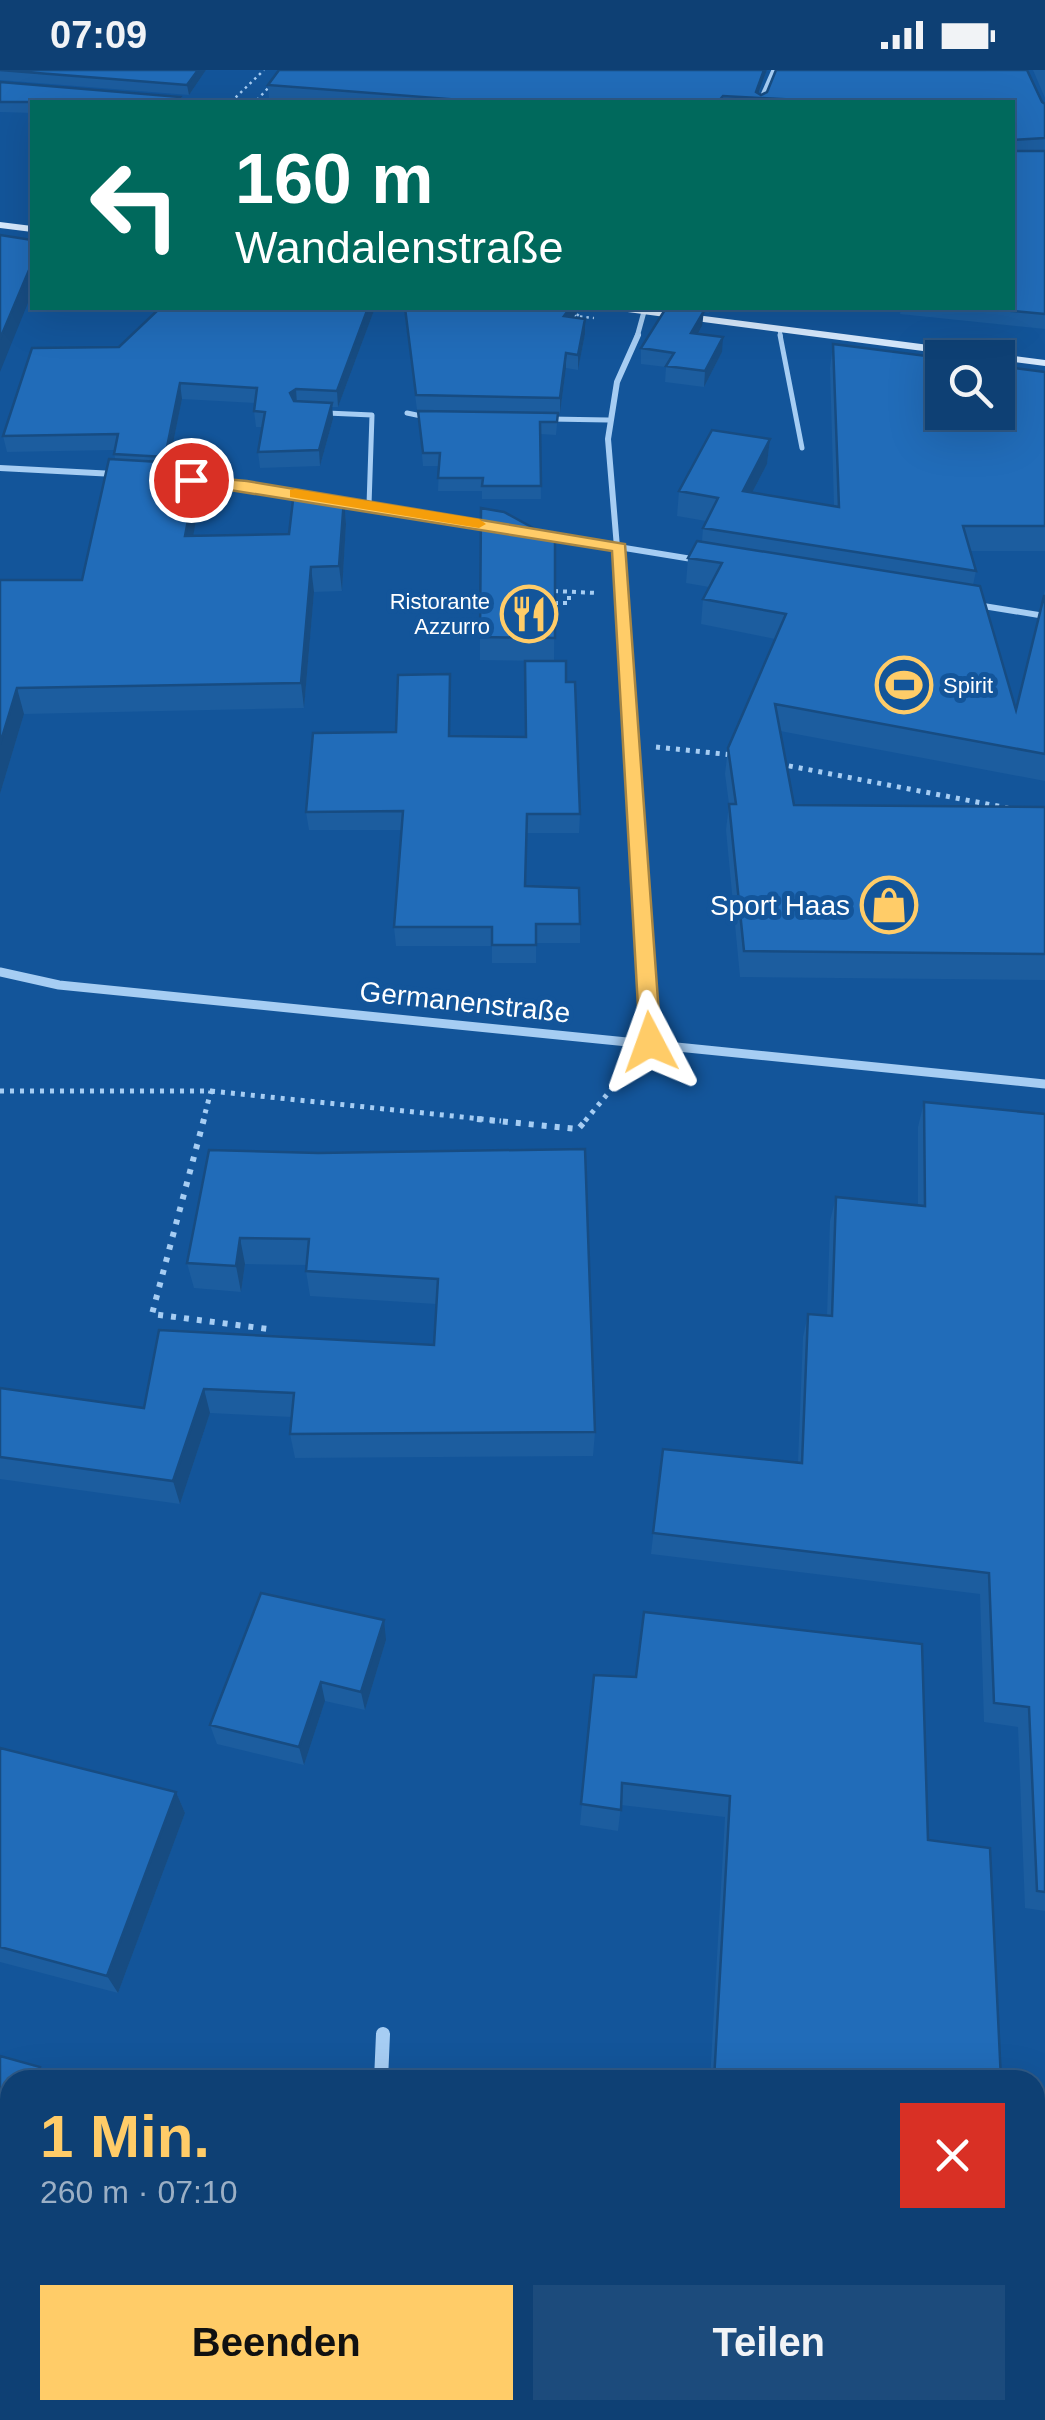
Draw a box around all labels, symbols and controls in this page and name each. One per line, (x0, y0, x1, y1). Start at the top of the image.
text: 07:09 (50, 14, 147, 56)
icon: left (70, 140, 200, 270)
text: 160 m (235, 140, 433, 218)
text: Wandalenstraße (235, 222, 564, 273)
map controls (925, 340, 1015, 430)
button: search (925, 340, 1015, 430)
pin (149, 438, 234, 523)
icon: arrive (164, 453, 219, 508)
restaurant icon: Ristorante Azzurro (499, 584, 559, 644)
place label: Ristorante Azzurro (390, 589, 490, 639)
sports icon: Spirit (874, 655, 934, 715)
place label: Spirit (943, 673, 993, 698)
shop icon: Sport Haas (859, 875, 919, 935)
place label: Sport Haas (710, 890, 850, 921)
street label: Germanenstraße (358, 976, 572, 1028)
position arrow (598, 990, 702, 1094)
text: 1 Min. (40, 2103, 210, 2170)
button: close (900, 2103, 1005, 2208)
text: 260 m · 07:10 (40, 2174, 237, 2210)
button: Beenden (40, 2285, 513, 2400)
button: Teilen (533, 2285, 1005, 2400)

